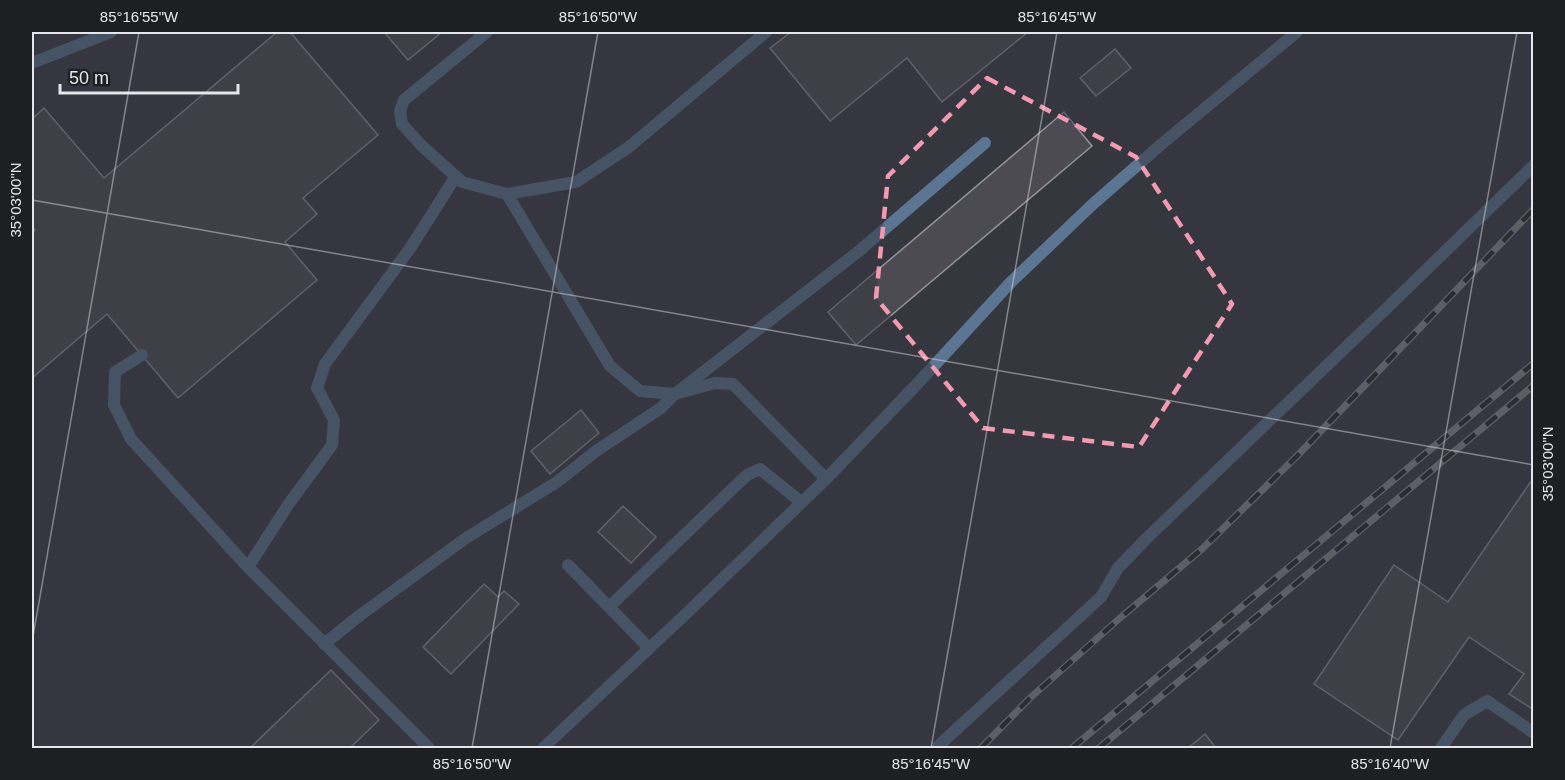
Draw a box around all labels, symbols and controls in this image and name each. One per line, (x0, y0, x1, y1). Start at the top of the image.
text: 85°16'55"W (100, 8, 179, 25)
text: 85°16'50"W (559, 8, 638, 25)
text: 85°16'45"W (1018, 8, 1097, 25)
scale bar (60, 57, 238, 95)
text: 50 m (69, 68, 109, 88)
text: 35°03'00"N (7, 162, 24, 238)
text: 35°03'00"N (1539, 426, 1556, 502)
text: 85°16'50"W (433, 755, 512, 772)
text: 85°16'45"W (892, 755, 971, 772)
text: 85°16'40"W (1351, 755, 1430, 772)

